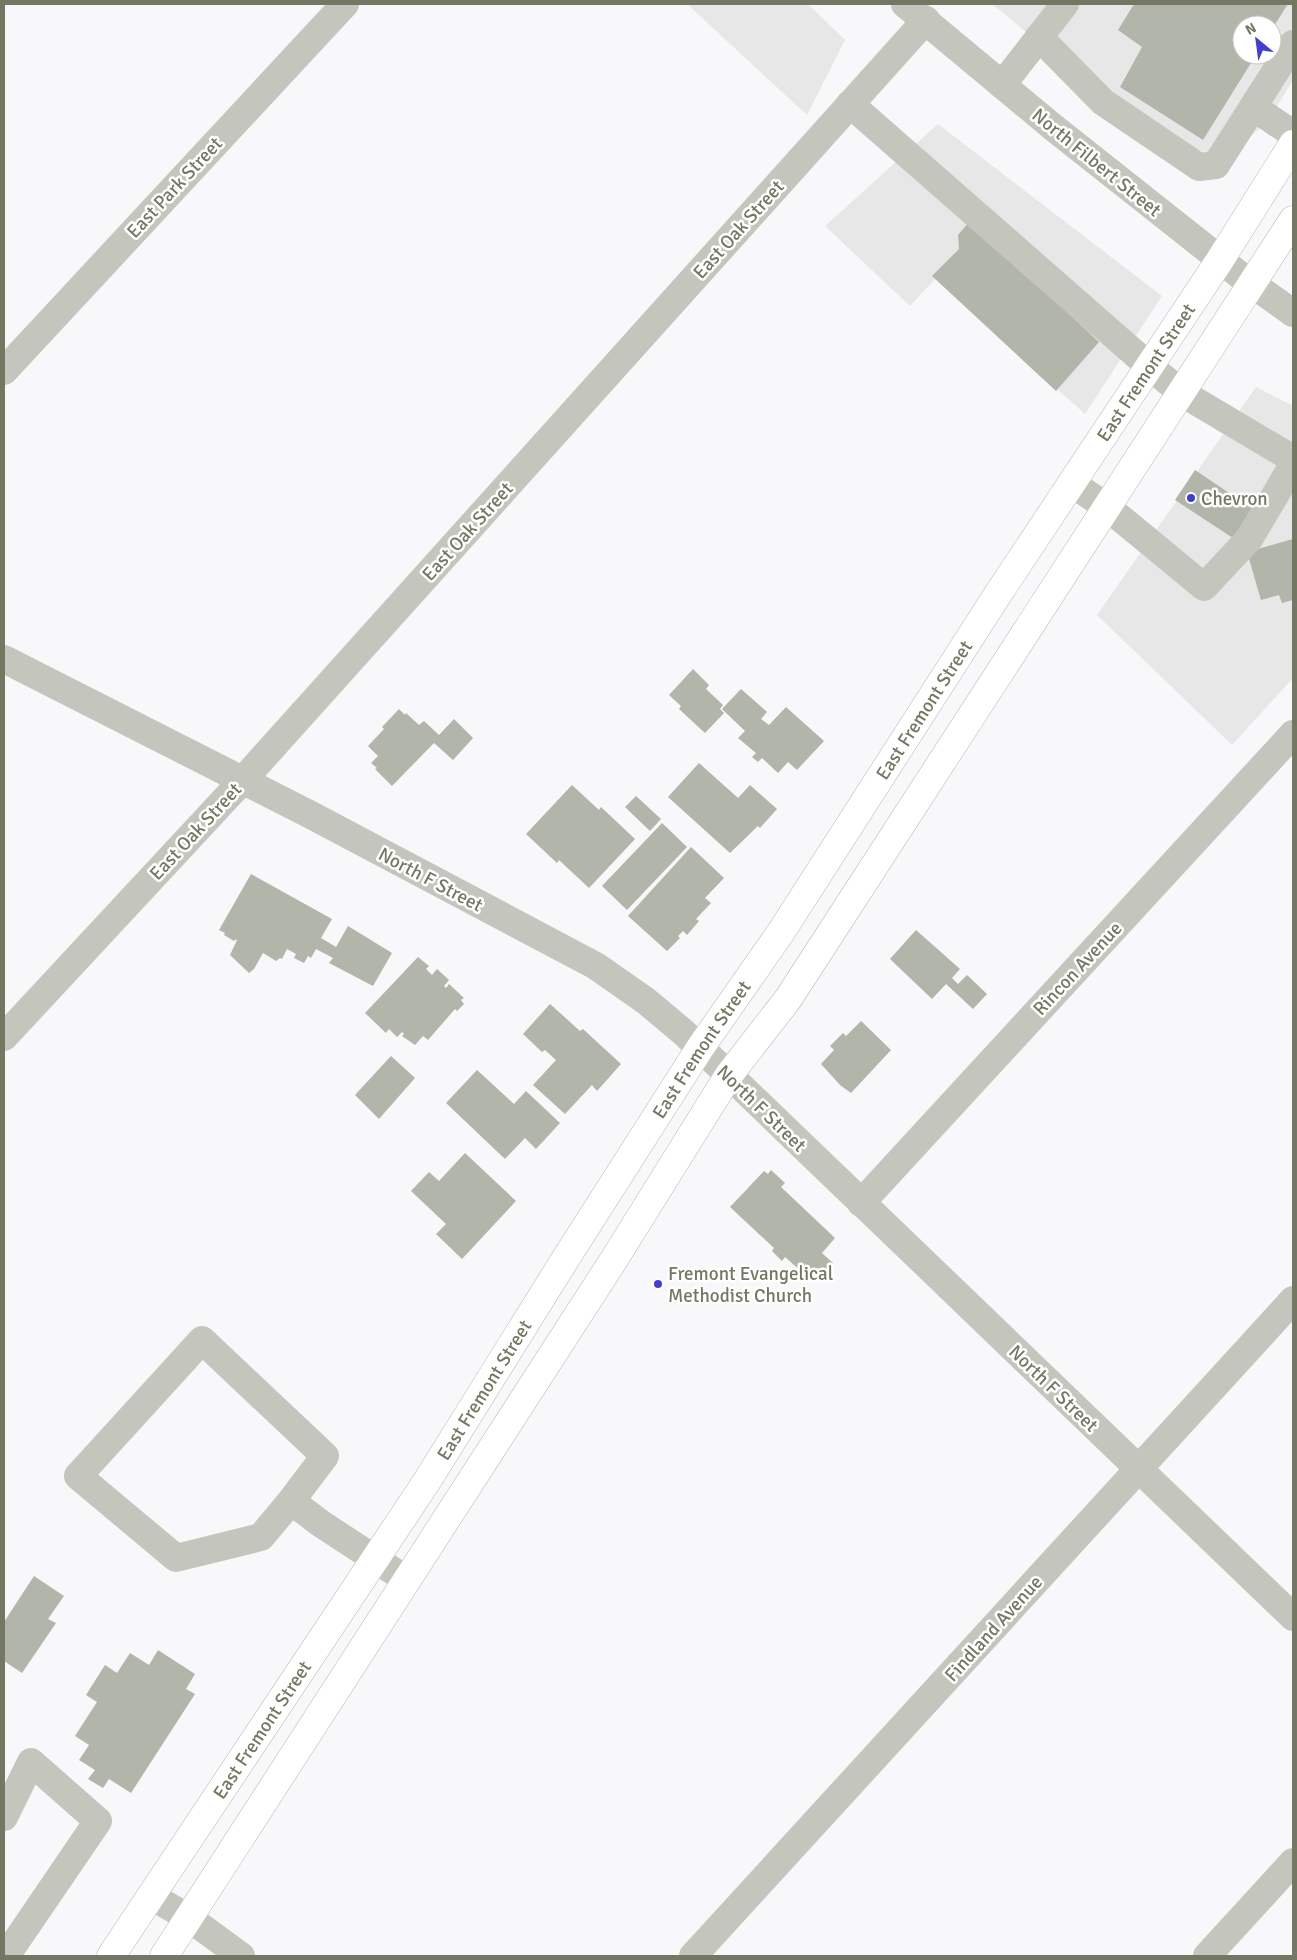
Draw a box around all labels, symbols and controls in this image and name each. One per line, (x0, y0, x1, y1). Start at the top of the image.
north arrow (1232, 15, 1282, 65)
text: N (1243, 19, 1259, 39)
street label: North Filbert Street (1027, 103, 1166, 222)
street label: East Park Street (122, 132, 228, 243)
street label: East Oak Street (688, 175, 790, 284)
street label: East Fremont Street (1092, 299, 1201, 446)
street label: East Oak Street (417, 477, 519, 586)
place label: Chevron (1201, 487, 1268, 511)
marker: Chevron (1185, 492, 1197, 504)
street label: East Fremont Street (871, 636, 978, 784)
street label: East Oak Street (145, 778, 247, 885)
street label: North F Street (374, 842, 487, 918)
street label: Rincon Avenue (1028, 917, 1127, 1021)
street label: East Fremont Street (647, 976, 757, 1123)
street label: North F Street (712, 1060, 811, 1158)
place label: Fremont Evangelical Methodist Church (668, 1262, 833, 1308)
marker: Fremont Evangelical Methodist Church (652, 1278, 664, 1290)
street label: East Fremont Street (432, 1315, 538, 1465)
street label: North F Street (1004, 1340, 1103, 1438)
street label: Findland Avenue (940, 1571, 1048, 1687)
street label: East Fremont Street (208, 1656, 317, 1804)

